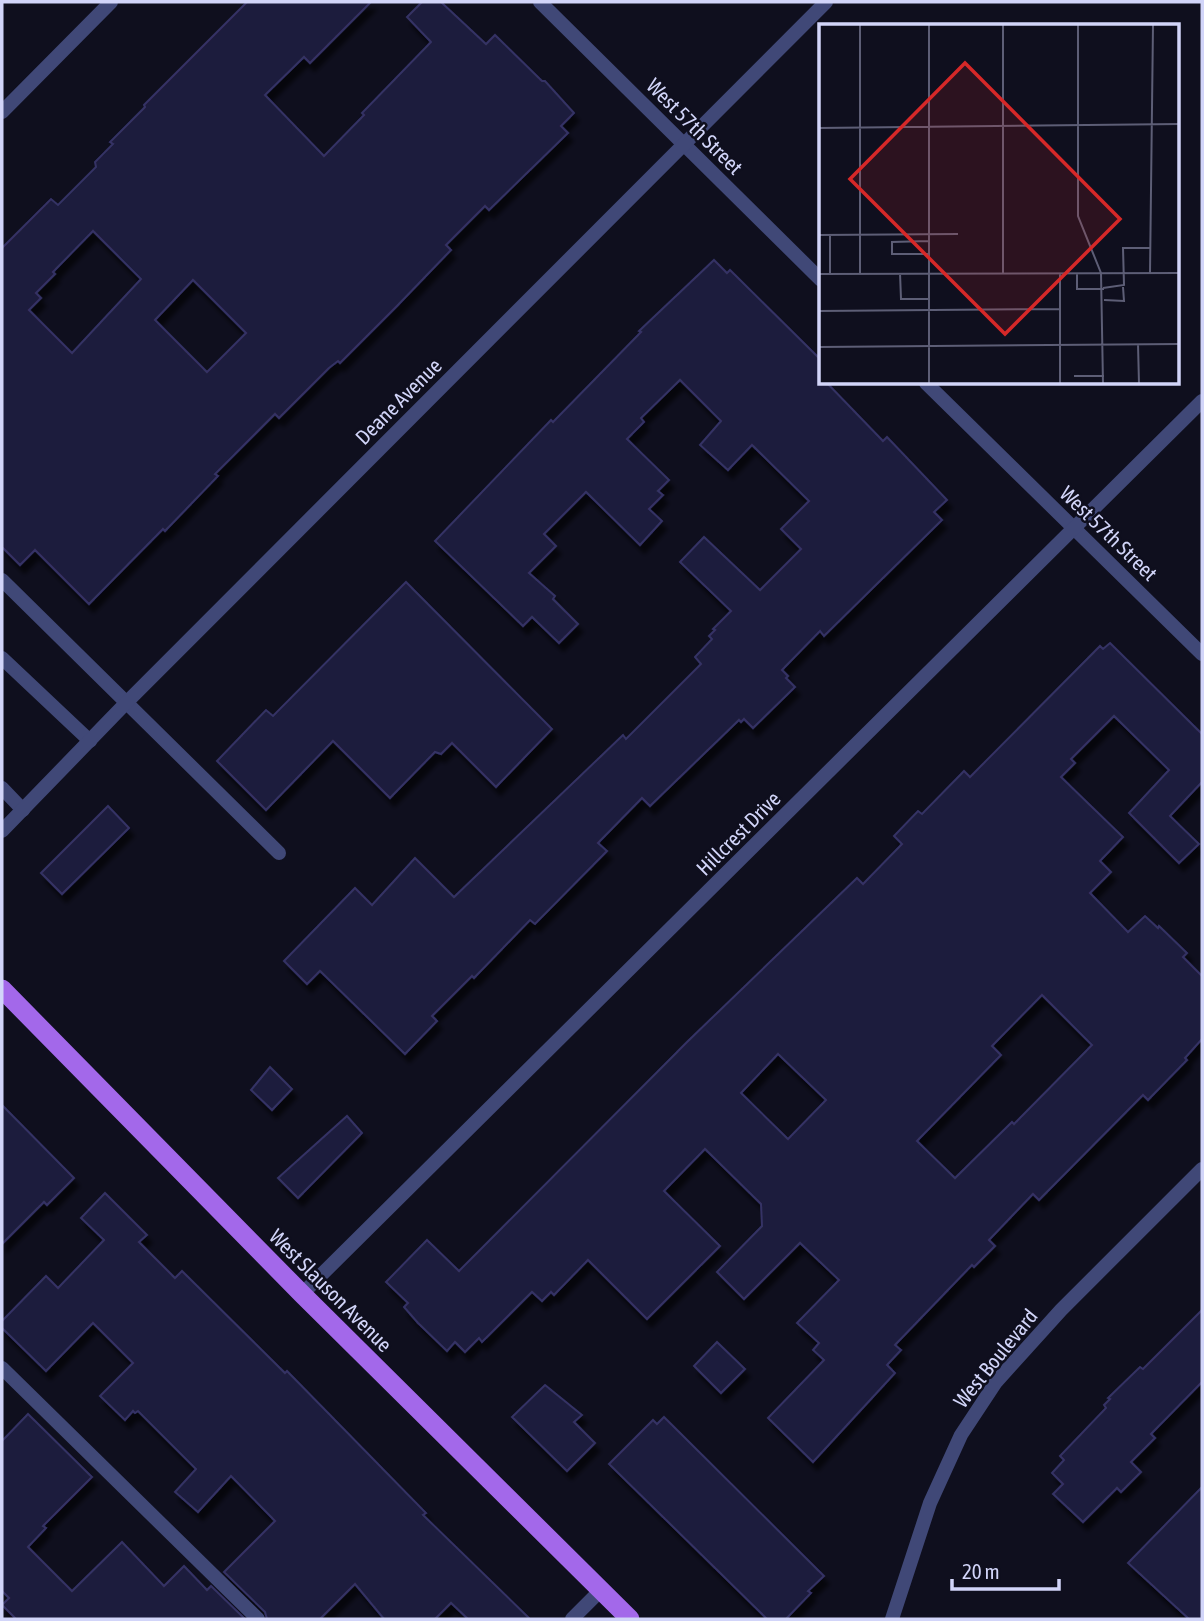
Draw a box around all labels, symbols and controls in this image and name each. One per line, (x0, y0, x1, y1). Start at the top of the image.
inset map (819, 24, 1180, 385)
street label: West 57th Street (642, 73, 748, 179)
street label: Deane Avenue (350, 353, 446, 449)
street label: West 57th Street (1056, 481, 1162, 585)
street label: Hillcrest Drive (691, 786, 785, 880)
street label: West Slauson Avenue (265, 1224, 397, 1356)
street label: West Boulevard (948, 1304, 1042, 1412)
scale bar (952, 1548, 1059, 1592)
text: 20 m (962, 1559, 1000, 1583)

